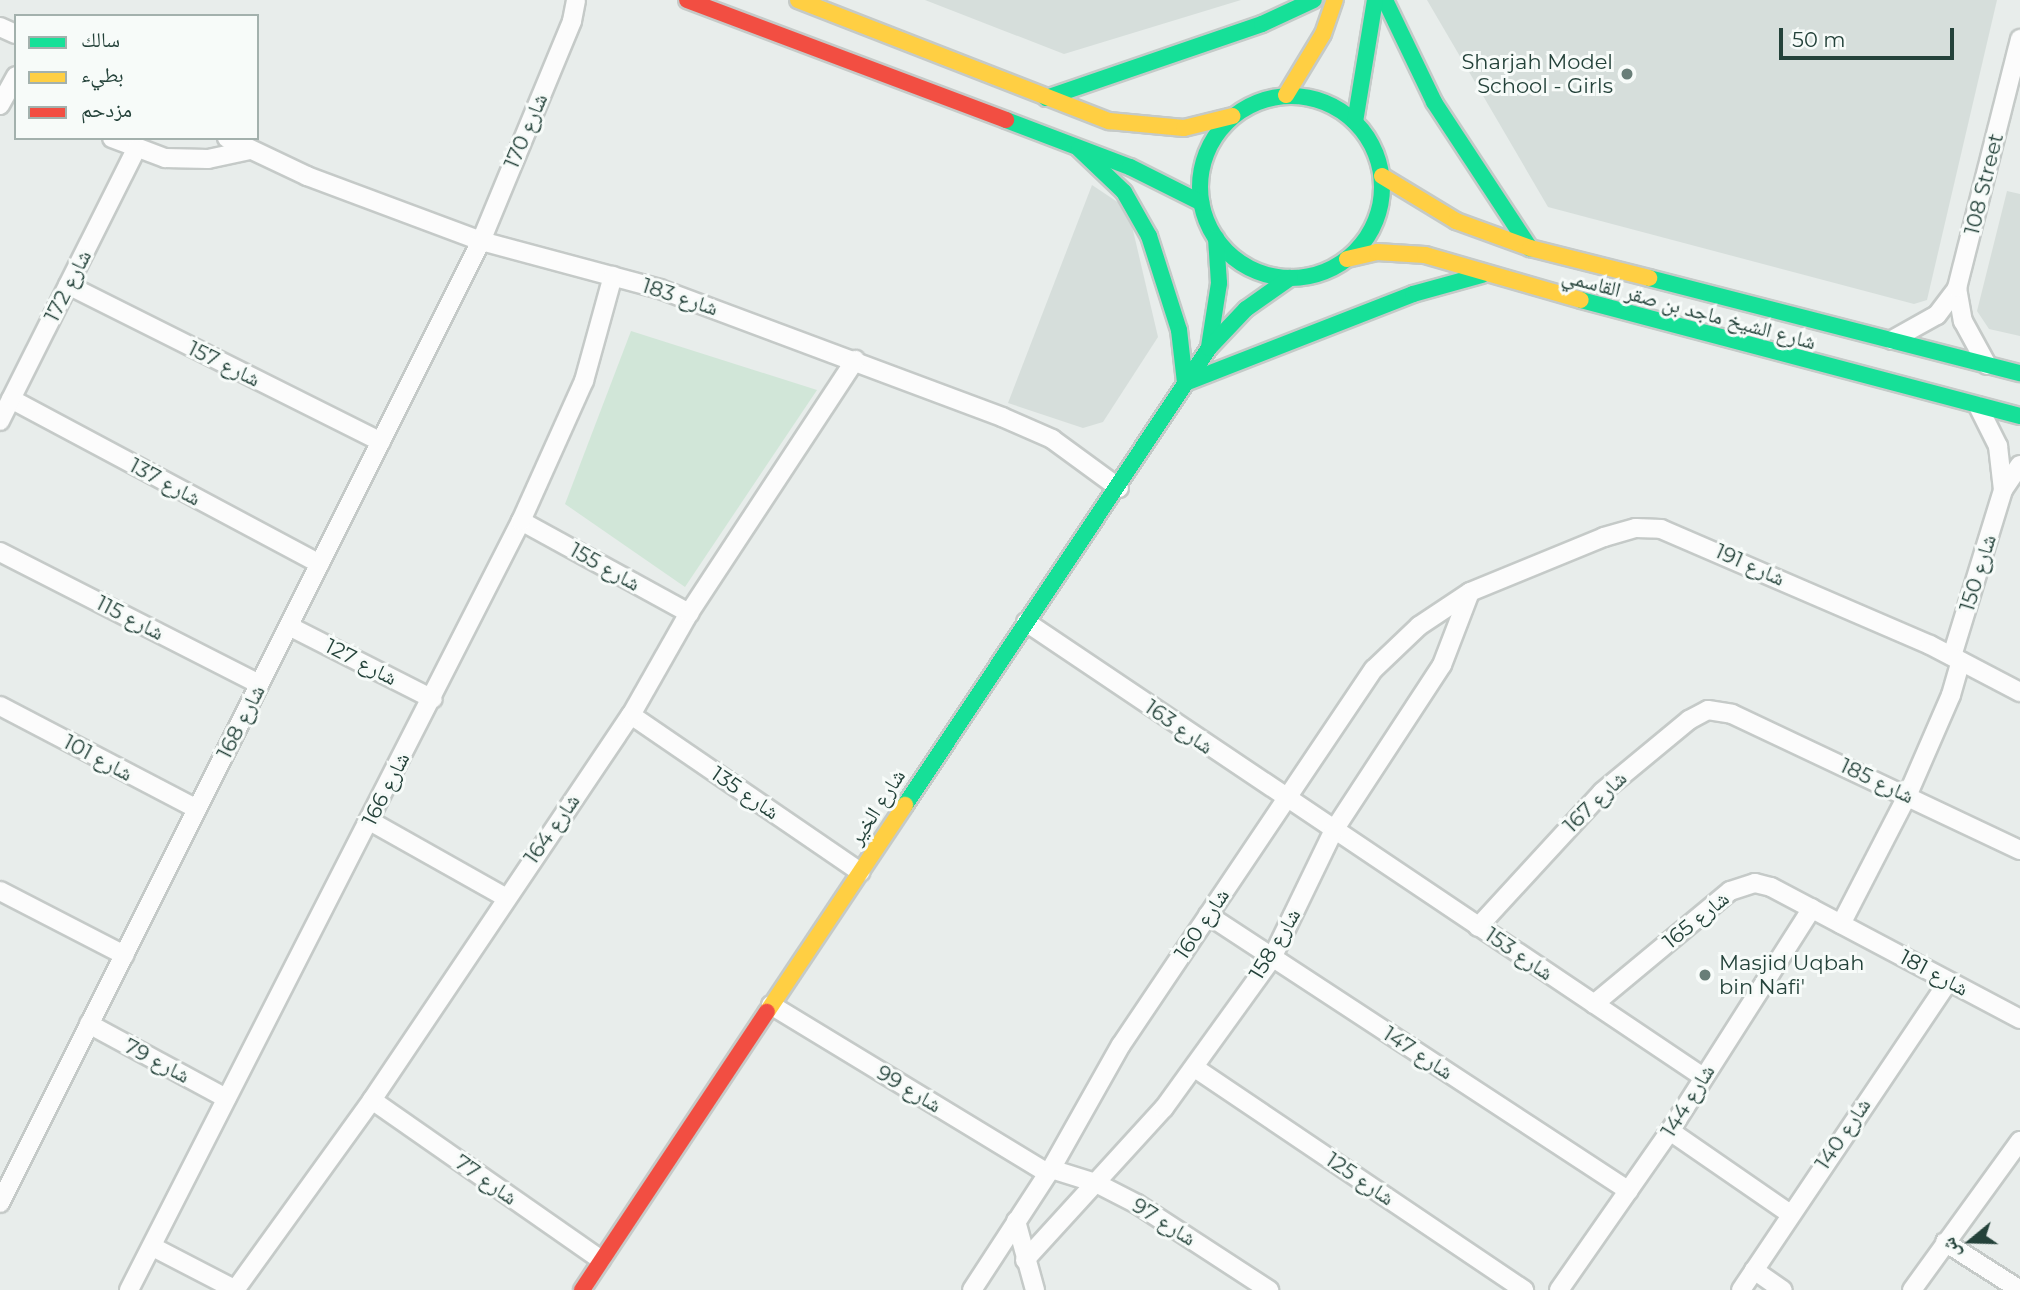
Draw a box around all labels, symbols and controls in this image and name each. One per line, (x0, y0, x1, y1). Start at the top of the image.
legend (14, 14, 259, 140)
scale bar (1782, 14, 1957, 58)
text: سالك (81, 27, 120, 52)
text: 50 m (1792, 27, 1846, 52)
place label: Sharjah Model School - Girls (1461, 49, 1613, 99)
text: بطيء (81, 62, 124, 87)
marker: Sharjah Model School - Girls (1619, 66, 1635, 82)
street label: شارع 170 (499, 90, 553, 172)
text: مزدحم (81, 97, 132, 122)
street label: 108 Street (1959, 131, 2009, 237)
street label: شارع 172 (39, 246, 97, 326)
street label: شارع الشيخ ماجد بن صقر القاسمي (1559, 263, 1819, 355)
street label: شارع 183 (639, 273, 721, 321)
street label: شارع 157 (184, 336, 264, 392)
street label: شارع 137 (125, 453, 205, 511)
street label: شارع 150 (1954, 532, 2002, 614)
street label: شارع 155 (565, 537, 645, 597)
street label: شارع 191 (1711, 539, 1789, 591)
street label: شارع 115 (92, 590, 168, 646)
street label: شارع 127 (321, 633, 401, 691)
street label: شارع 168 (212, 681, 270, 763)
street label: شارع 163 (1140, 694, 1218, 760)
street label: شارع 101 (59, 729, 137, 787)
street label: شارع 166 (357, 748, 415, 830)
street label: شارع 185 (1836, 753, 1918, 809)
street label: شارع 135 (706, 761, 784, 825)
street label: شارع الخير (843, 765, 911, 849)
street label: شارع 167 (1558, 766, 1632, 838)
street label: شارع 164 (519, 789, 585, 869)
street label: شارع 160 (1169, 884, 1235, 964)
street label: شارع 165 (1658, 886, 1734, 954)
street label: شارع 158 (1244, 904, 1306, 984)
street label: شارع 153 (1480, 922, 1558, 986)
street label: شارع 181 (1895, 945, 1973, 1001)
place label: Masjid Uqbah bin Nafi' (1719, 950, 1864, 1000)
marker: Masjid Uqbah bin Nafi' (1697, 967, 1713, 983)
street label: شارع 147 (1378, 1021, 1458, 1085)
street label: شارع 79 (120, 1033, 194, 1089)
street label: شارع 99 (872, 1060, 946, 1118)
street label: شارع 144 (1656, 1060, 1720, 1142)
street label: شارع 140 (1810, 1093, 1876, 1175)
street label: شارع 125 (1321, 1147, 1399, 1211)
street label: شارع 77 (450, 1150, 522, 1210)
street label: شارع 97 (1127, 1193, 1201, 1251)
north arrow (1936, 1206, 2006, 1276)
text: ش (1937, 1235, 1965, 1261)

